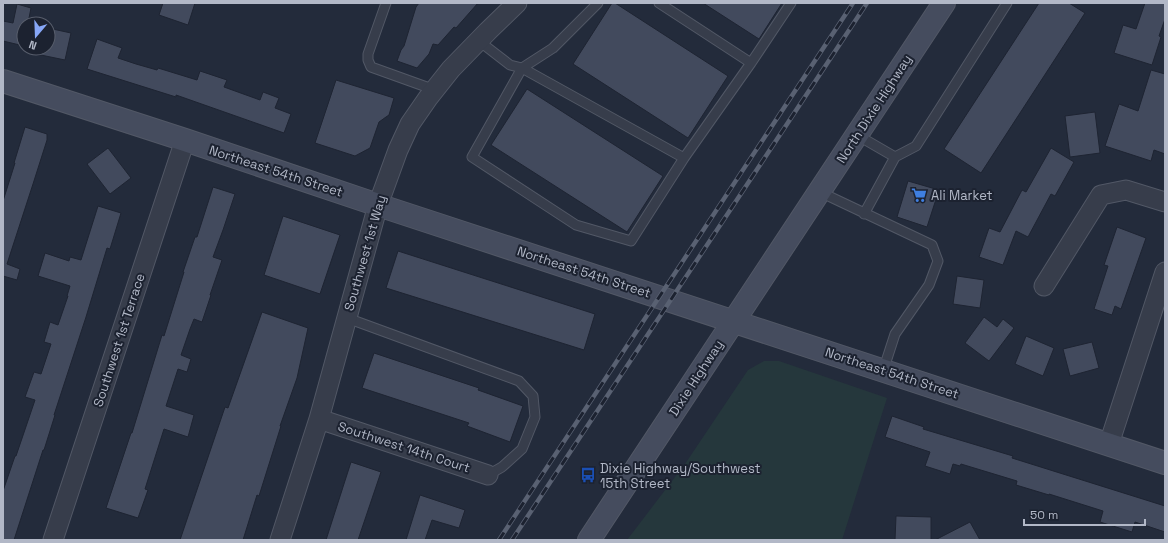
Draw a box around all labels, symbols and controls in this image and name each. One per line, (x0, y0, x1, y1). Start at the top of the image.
north arrow (16, 16, 56, 56)
text: N (27, 38, 39, 53)
street label: North Dixie Highway (833, 51, 915, 167)
street label: Northeast 54th Street (207, 141, 345, 201)
supermarket icon: Ali Market (910, 186, 928, 204)
place label: Ali Market (931, 187, 993, 204)
street label: Southwest 1st Way (340, 193, 390, 313)
street label: Northeast 54th Street (515, 242, 653, 302)
street label: Southwest 1st Terrace (89, 271, 149, 409)
street label: Dixie Highway (665, 337, 727, 419)
street label: Northeast 54th Street (823, 343, 961, 403)
street label: Southwest 14th Court (336, 418, 472, 476)
place label: Dixie Highway/Southwest 15th Street (600, 460, 761, 492)
bus stop icon: Dixie Highway/Southwest 15th Street (579, 466, 597, 484)
scale bar (1024, 501, 1145, 527)
text: 50 m (1030, 507, 1058, 523)

